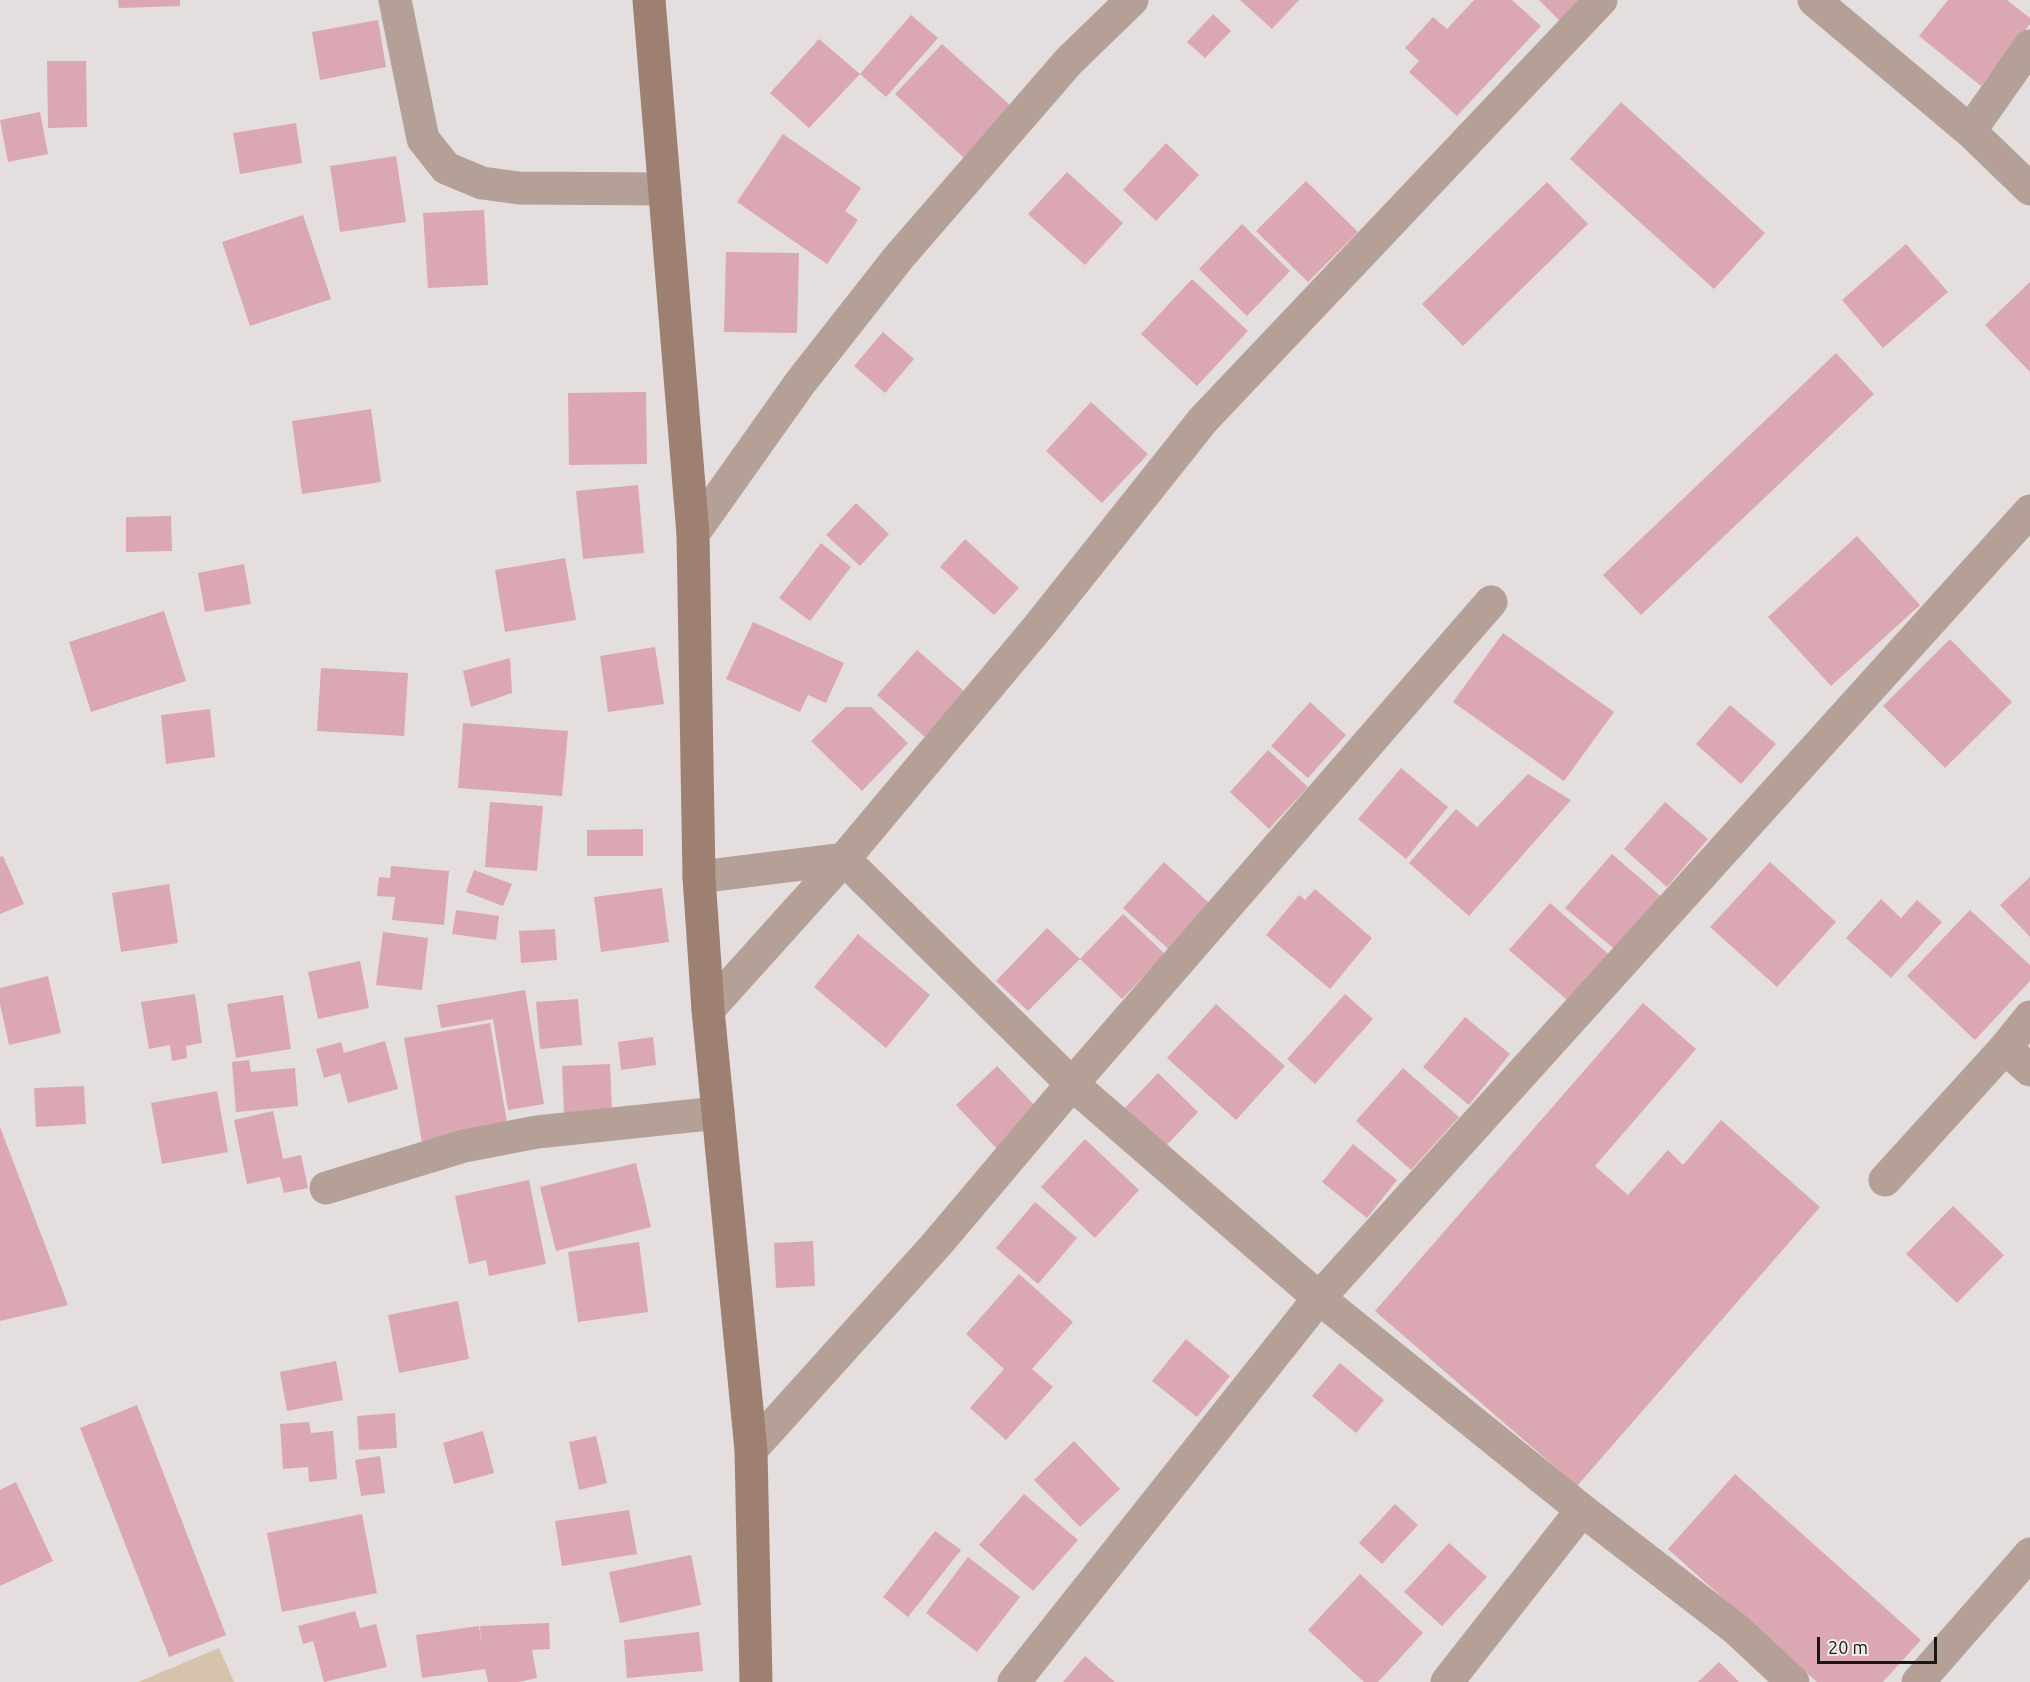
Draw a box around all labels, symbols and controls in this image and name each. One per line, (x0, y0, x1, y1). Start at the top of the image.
scale bar (1820, 1625, 1940, 1663)
text: 20 m (1828, 1637, 1868, 1657)

